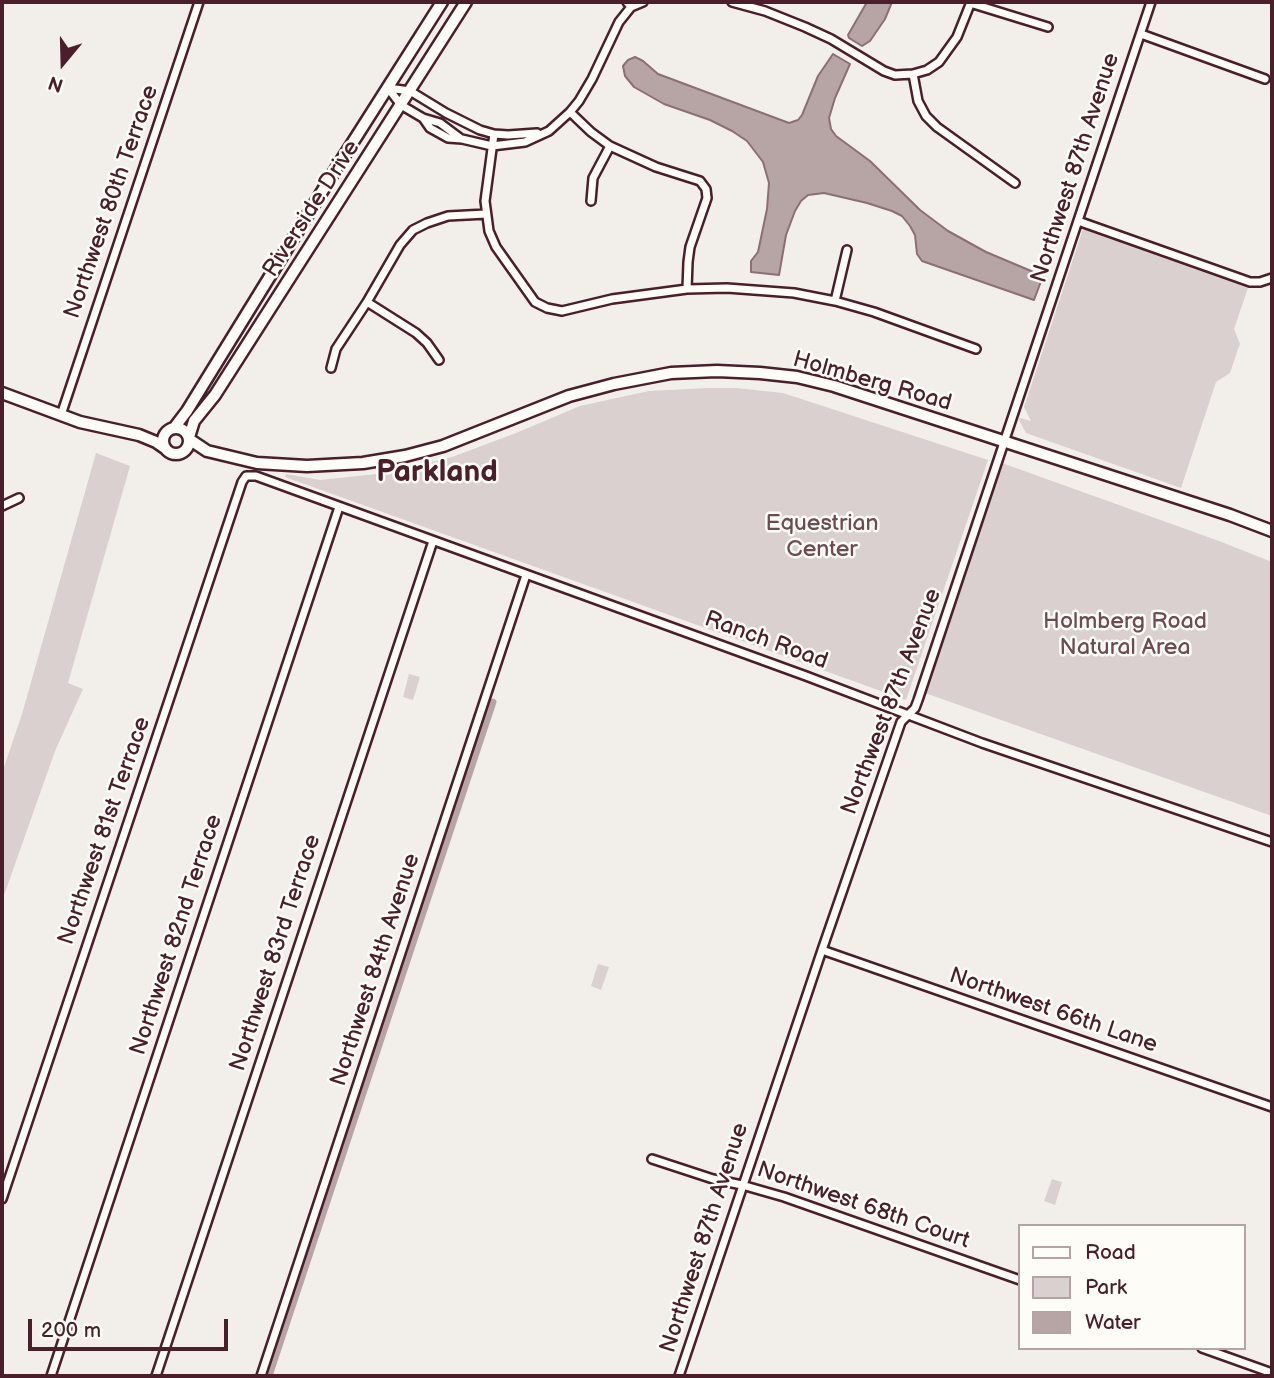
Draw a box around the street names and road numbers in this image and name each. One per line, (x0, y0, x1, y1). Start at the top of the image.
street label: Northwest 87th Avenue (1026, 50, 1126, 286)
street label: Northwest 80th Terrace (59, 82, 165, 322)
street label: Riverside Drive (258, 135, 366, 283)
street label: Holmberg Road (789, 346, 955, 418)
street label: Northwest 87th Avenue (836, 585, 948, 819)
street label: Ranch Road (701, 606, 831, 676)
street label: Northwest 81st Terrace (53, 713, 157, 949)
street label: Northwest 82nd Terrace (125, 811, 229, 1059)
street label: Northwest 83rd Terrace (225, 831, 327, 1075)
street label: Northwest 84th Avenue (325, 850, 427, 1090)
street label: Northwest 66th Lane (945, 962, 1161, 1060)
street label: Northwest 87th Avenue (655, 1120, 755, 1356)
street label: Northwest 68th Court (753, 1157, 973, 1255)

